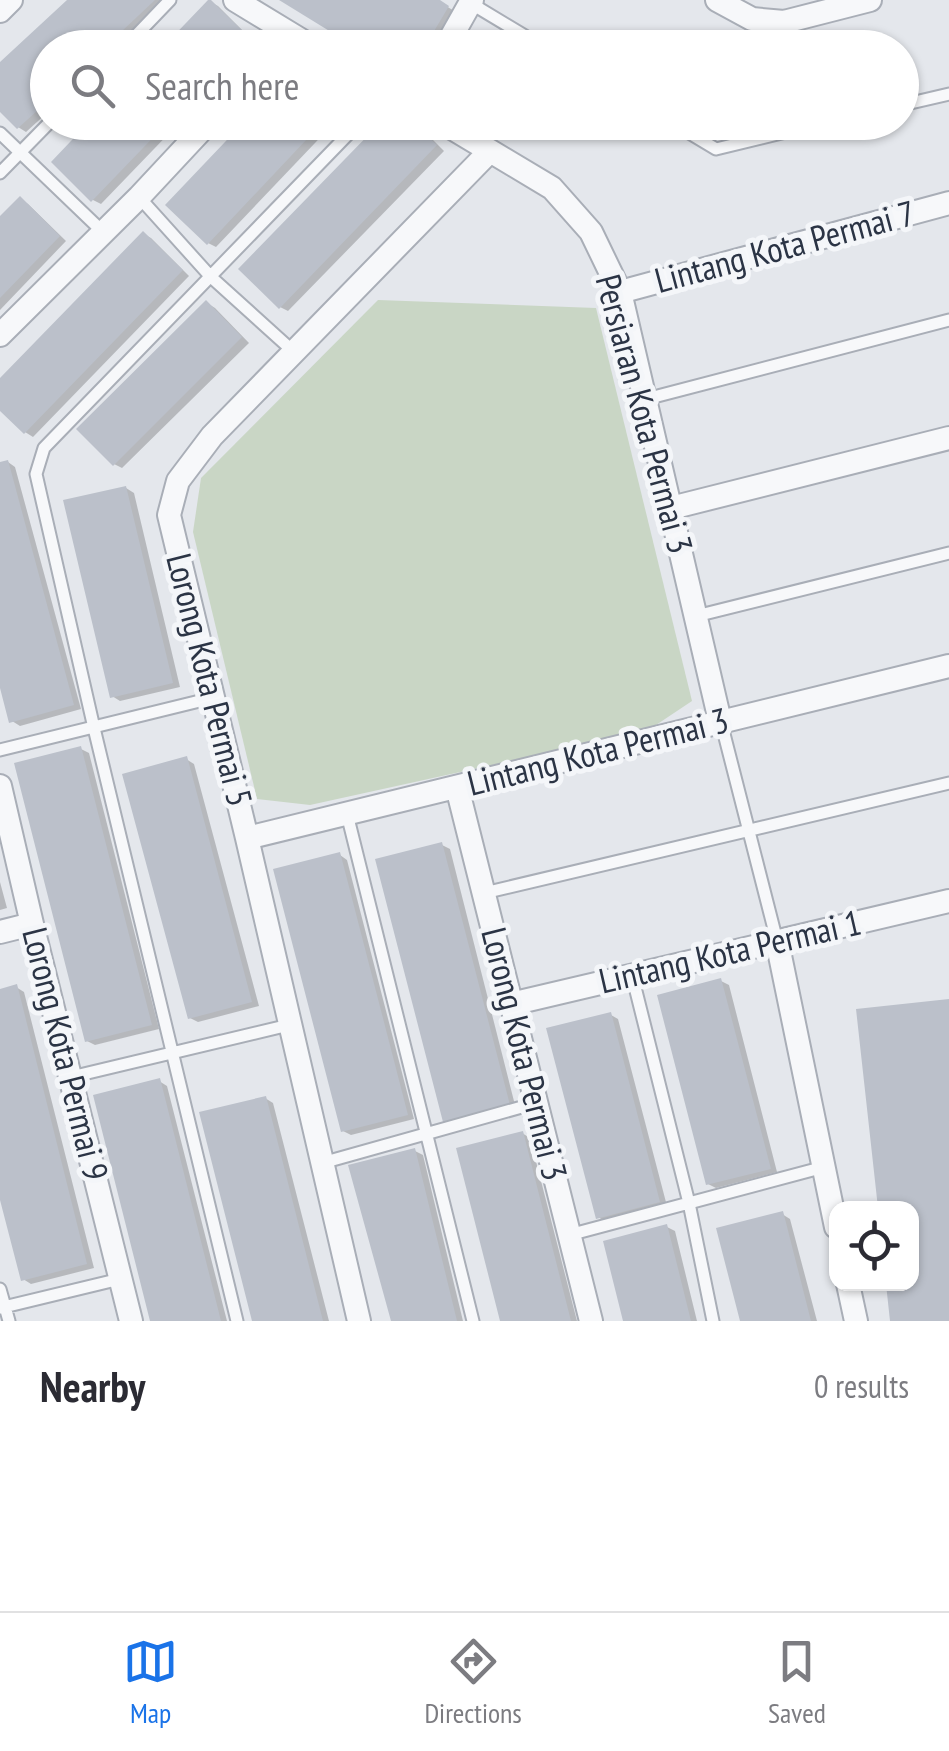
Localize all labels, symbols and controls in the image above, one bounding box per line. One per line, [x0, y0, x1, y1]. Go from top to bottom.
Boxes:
search box [30, 30, 919, 140]
icon: search [65, 58, 120, 113]
text: Search here [145, 61, 299, 110]
street label: Lintang Kota Permai 7 [650, 189, 920, 303]
street label: Persiaran Kota Permai 3 [586, 269, 704, 558]
street label: Lorong Kota Permai 5 [156, 548, 264, 811]
street label: Lintang Kota Permai 3 [462, 696, 733, 806]
street label: Lintang Kota Permai 1 [594, 899, 865, 1004]
street label: Lorong Kota Permai 9 [12, 922, 120, 1185]
street label: Lorong Kota Permai 3 [471, 922, 579, 1185]
map controls [829, 1201, 919, 1291]
button: locate [829, 1201, 919, 1291]
text: Nearby [40, 1359, 145, 1414]
text: 0 results [814, 1365, 909, 1407]
tab: Map [123, 1634, 178, 1731]
tab: Directions [424, 1634, 522, 1731]
tab: Saved [768, 1634, 826, 1731]

